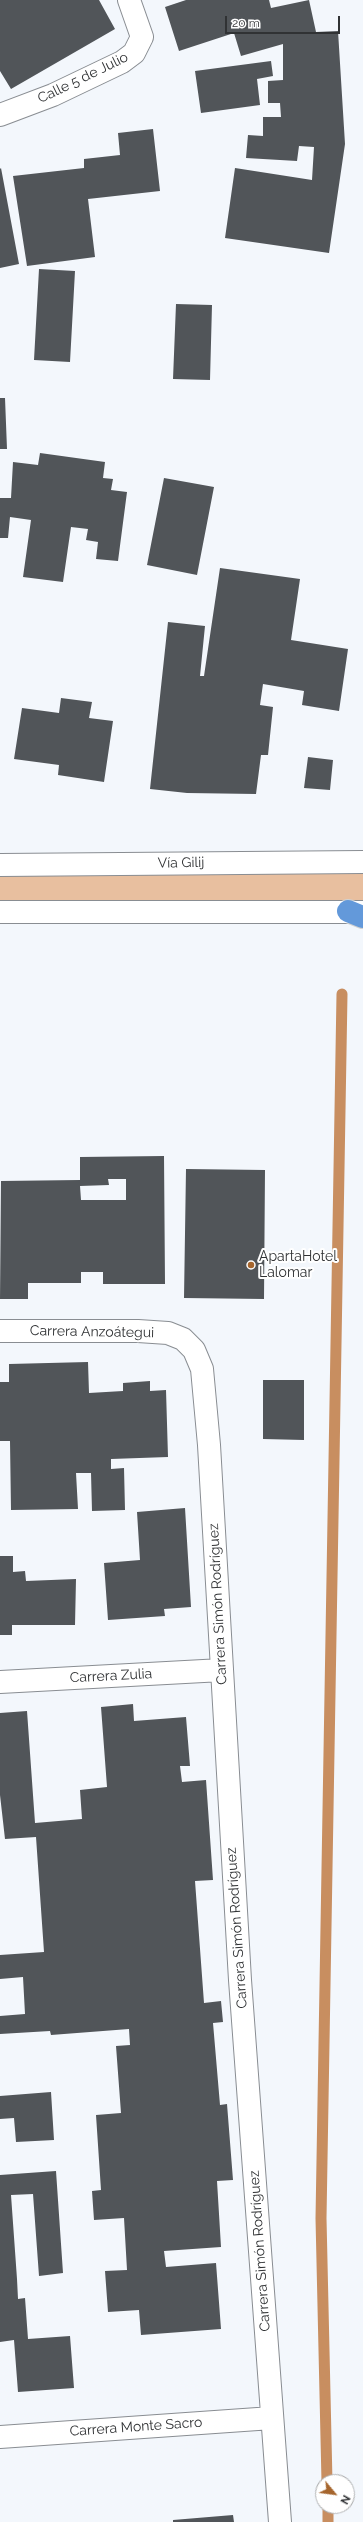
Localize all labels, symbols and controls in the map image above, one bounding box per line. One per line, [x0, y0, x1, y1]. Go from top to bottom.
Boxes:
scale bar [227, 8, 342, 34]
text: 20 m [232, 16, 260, 30]
street label: Calle 5 de Julio [35, 49, 131, 107]
street label: Vía Gilij [157, 854, 205, 872]
place label: ApartaHotel Lalomar [259, 1249, 337, 1282]
marker: ApartaHotel Lalomar [246, 1260, 256, 1270]
street label: Carrera Anzoátegui [30, 1323, 154, 1341]
street label: Carrera Simón Rodríguez [205, 1523, 231, 1685]
street label: Carrera Zulia [69, 1665, 153, 1687]
street label: Carrera Simón Rodríguez [223, 1847, 251, 2009]
street label: Carrera Simón Rodríguez [246, 2170, 274, 2332]
street label: Carrera Monte Sacro [69, 2414, 203, 2440]
north arrow [315, 2474, 355, 2514]
text: N [337, 2493, 353, 2506]

